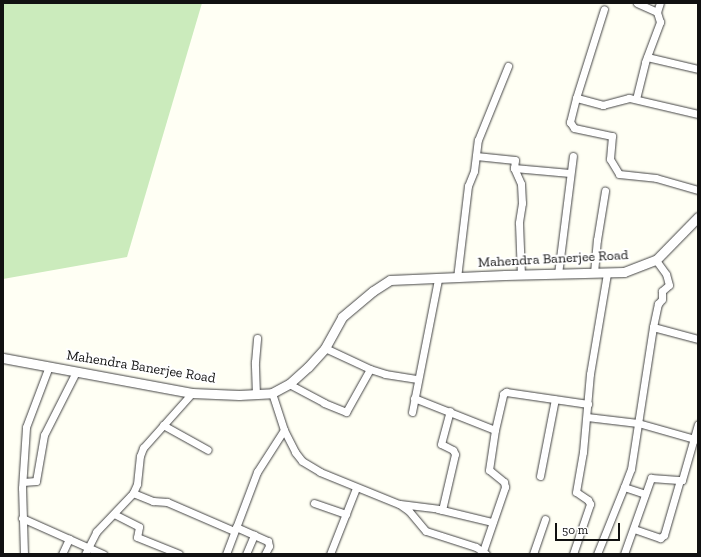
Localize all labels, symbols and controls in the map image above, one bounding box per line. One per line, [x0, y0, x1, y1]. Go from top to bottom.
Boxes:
street label: Mahendra Banerjee Road [477, 247, 629, 271]
street label: Mahendra Banerjee Road [65, 347, 217, 387]
scale bar [557, 515, 622, 541]
text: 50 m [562, 523, 588, 537]

